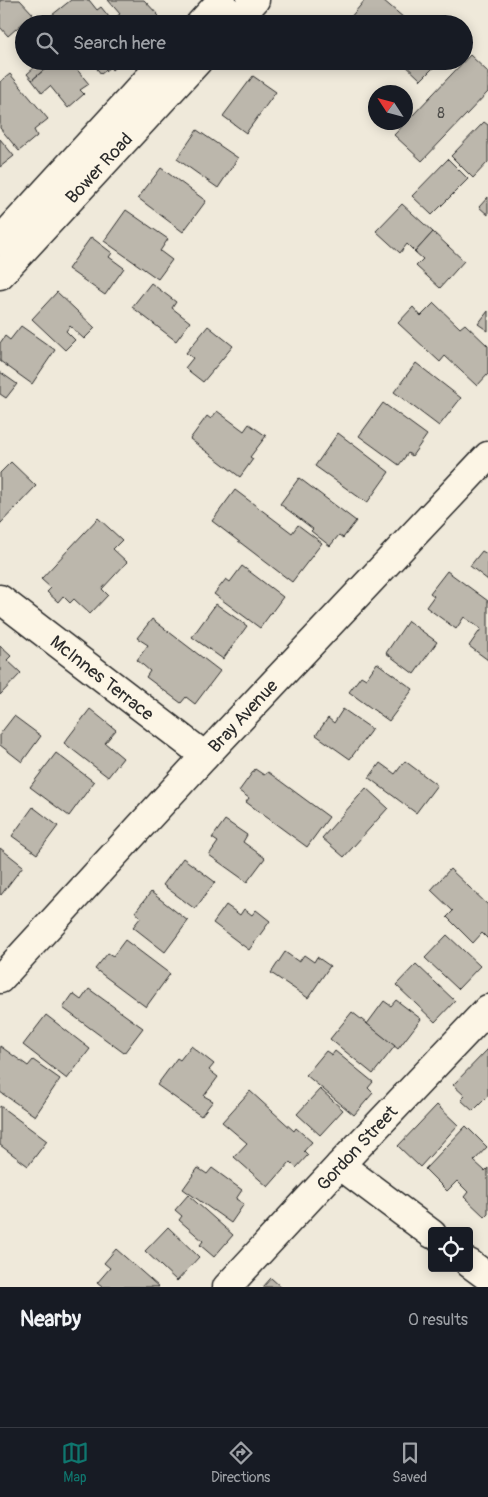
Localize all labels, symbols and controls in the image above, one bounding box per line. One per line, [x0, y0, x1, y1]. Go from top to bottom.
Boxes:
search box [15, 15, 473, 70]
icon: search [33, 29, 61, 57]
text: Search here [73, 31, 166, 55]
north arrow [368, 85, 413, 130]
house number: 8 [437, 104, 445, 123]
street label: Bower Road [61, 128, 138, 208]
street label: McInnes Terrace [45, 631, 158, 726]
street label: Bray Avenue [204, 675, 283, 758]
street label: Gordon Street [312, 1100, 403, 1196]
map controls [428, 1227, 473, 1272]
button: locate [428, 1227, 473, 1272]
text: Nearby [20, 1306, 81, 1333]
text: 0 results [408, 1310, 468, 1330]
tab: Map [61, 1439, 89, 1486]
tab: Directions [211, 1439, 270, 1486]
tab: Saved [392, 1439, 427, 1486]

